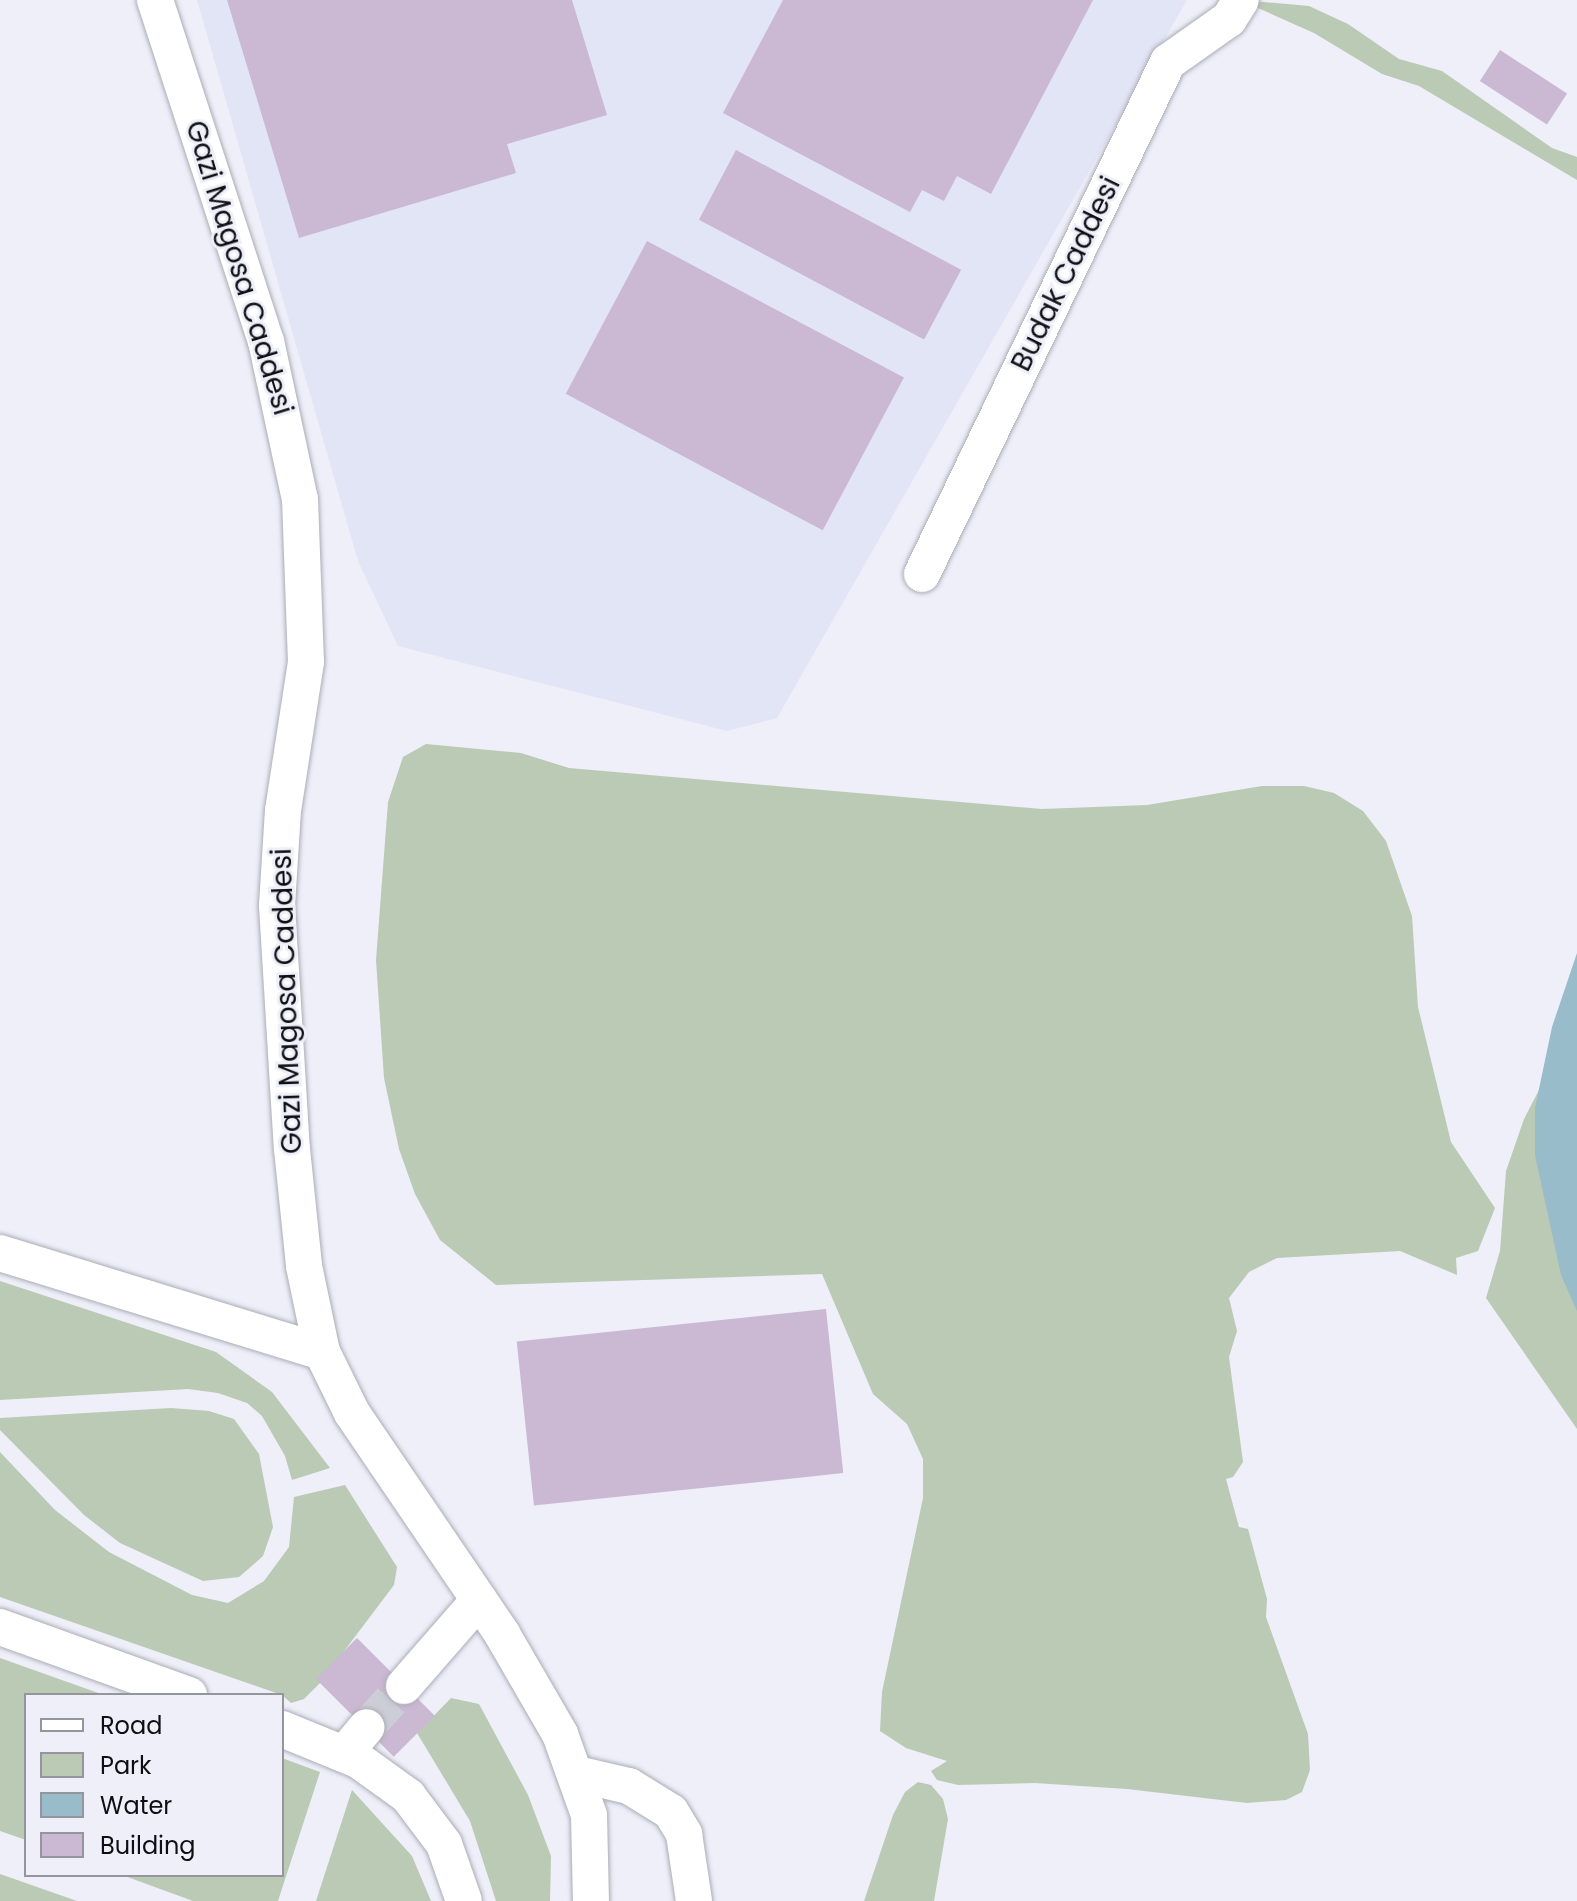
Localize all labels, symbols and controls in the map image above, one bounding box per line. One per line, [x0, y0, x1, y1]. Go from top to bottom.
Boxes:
street label: Gazi Magosa Caddesi [178, 117, 300, 419]
street label: Budak Caddesi [1004, 171, 1128, 377]
street label: Gazi Magosa Caddesi [265, 848, 309, 1154]
legend [24, 1693, 284, 1877]
text: Road [100, 1709, 162, 1742]
text: Park [100, 1749, 151, 1782]
text: Water [100, 1789, 172, 1822]
text: Building [100, 1829, 196, 1862]

